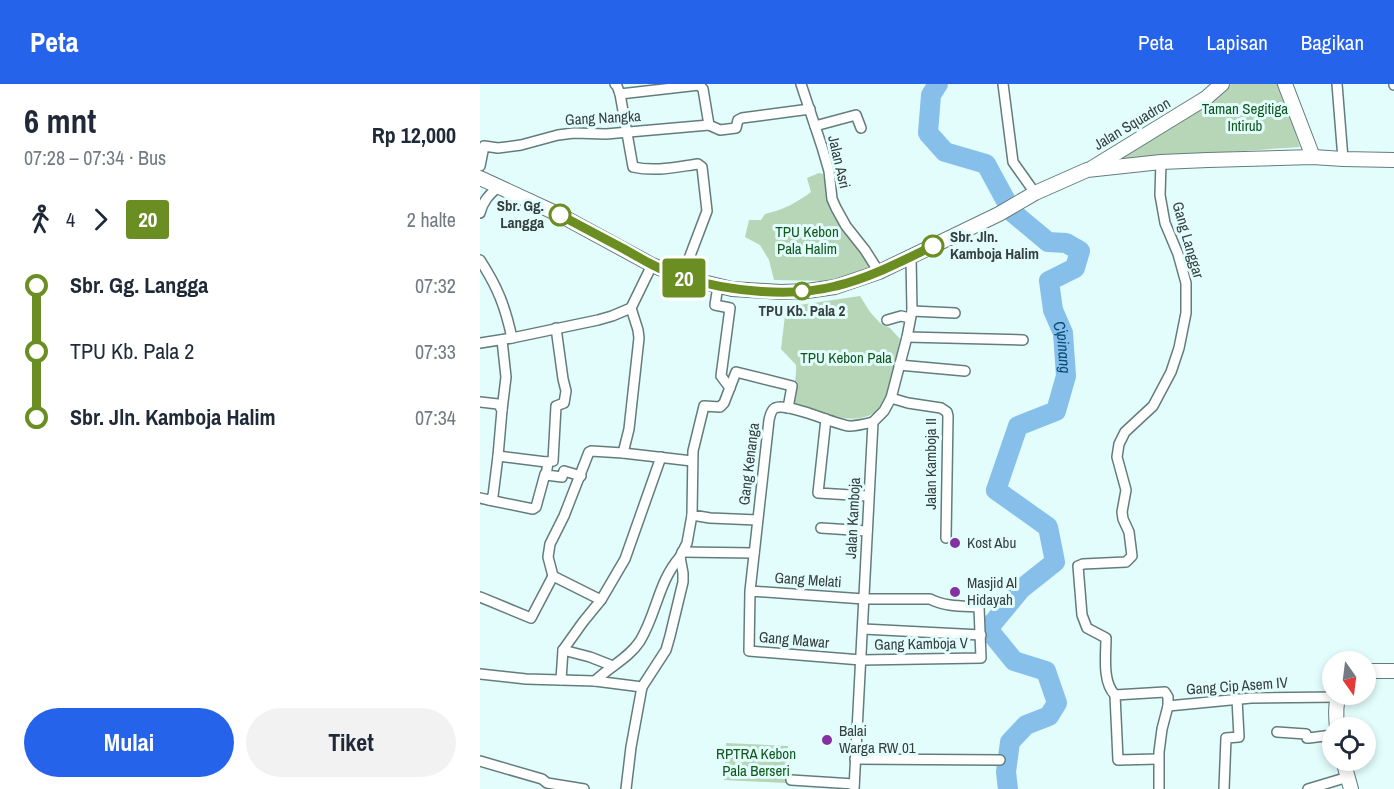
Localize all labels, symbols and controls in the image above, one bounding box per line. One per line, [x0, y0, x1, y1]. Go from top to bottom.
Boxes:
text: Peta [30, 23, 79, 61]
text: Peta [1138, 28, 1174, 57]
text: Lapisan [1207, 28, 1268, 57]
text: Bagikan [1301, 28, 1364, 57]
street label: Jalan Squadron [1089, 92, 1174, 155]
park label: Taman Segitiga Intirub [1202, 98, 1288, 136]
text: 6 mnt [24, 99, 96, 143]
street label: Gang Nangka [565, 105, 642, 130]
text: Rp 12,000 [372, 120, 456, 150]
street label: Jalan Asri [823, 133, 856, 191]
text: 07:28 – 07:34 · Bus [24, 144, 166, 171]
place label: Sbr. Gg. Langga [497, 195, 544, 233]
street label: Gang Langgar [1168, 199, 1209, 281]
icon: walk [24, 203, 57, 236]
icon: forward [84, 203, 117, 236]
marker: Sbr. Gg. Langga [549, 204, 571, 226]
text: 20 [138, 205, 157, 234]
text: 4 [66, 206, 75, 233]
text: 2 halte [407, 206, 456, 233]
park label: TPU Kebon Pala Halim [775, 221, 839, 259]
place label: Sbr. Jln. Kamboja Halim [950, 226, 1039, 264]
marker: Sbr. Jln. Kamboja Halim [922, 235, 944, 257]
line badge: 20 [657, 258, 711, 298]
text: 20 [674, 264, 694, 293]
text: Sbr. Gg. Langga [70, 270, 208, 300]
text: 07:32 [415, 272, 456, 299]
marker: TPU Kb. Pala 2 [793, 282, 811, 300]
place label: TPU Kb. Pala 2 [759, 300, 846, 321]
water label: Cipinang [1048, 317, 1077, 374]
text: TPU Kb. Pala 2 [70, 336, 194, 366]
text: 07:33 [415, 338, 456, 365]
park label: TPU Kebon Pala [800, 347, 892, 368]
text: Sbr. Jln. Kamboja Halim [70, 402, 276, 432]
text: 07:34 [415, 404, 456, 431]
street label: Jalan Kamboja II [920, 418, 941, 510]
street label: Gang Kenanga [733, 421, 764, 506]
street label: Jalan Kamboja [840, 477, 865, 559]
place label: Kost Abu [967, 532, 1016, 553]
marker: Kost Abu [948, 536, 962, 550]
street label: Gang Melati [774, 567, 842, 592]
place label: Masjid Al Hidayah [967, 572, 1017, 610]
marker: Masjid Al Hidayah [948, 585, 962, 599]
street label: Gang Mawar [758, 626, 830, 653]
street label: Gang Kamboja V [874, 632, 969, 655]
north arrow [1322, 651, 1376, 705]
map controls [1322, 651, 1376, 771]
street label: Gang Cip Asem IV [1185, 671, 1289, 700]
button: Mulai [24, 708, 234, 777]
button: Tiket [246, 708, 456, 777]
button: locate [1322, 717, 1376, 771]
place label: Balai Warga RW 01 [839, 720, 916, 758]
marker: Balai Warga RW 01 [820, 733, 834, 747]
park label: RPTRA Kebon Pala Berseri [716, 743, 796, 781]

